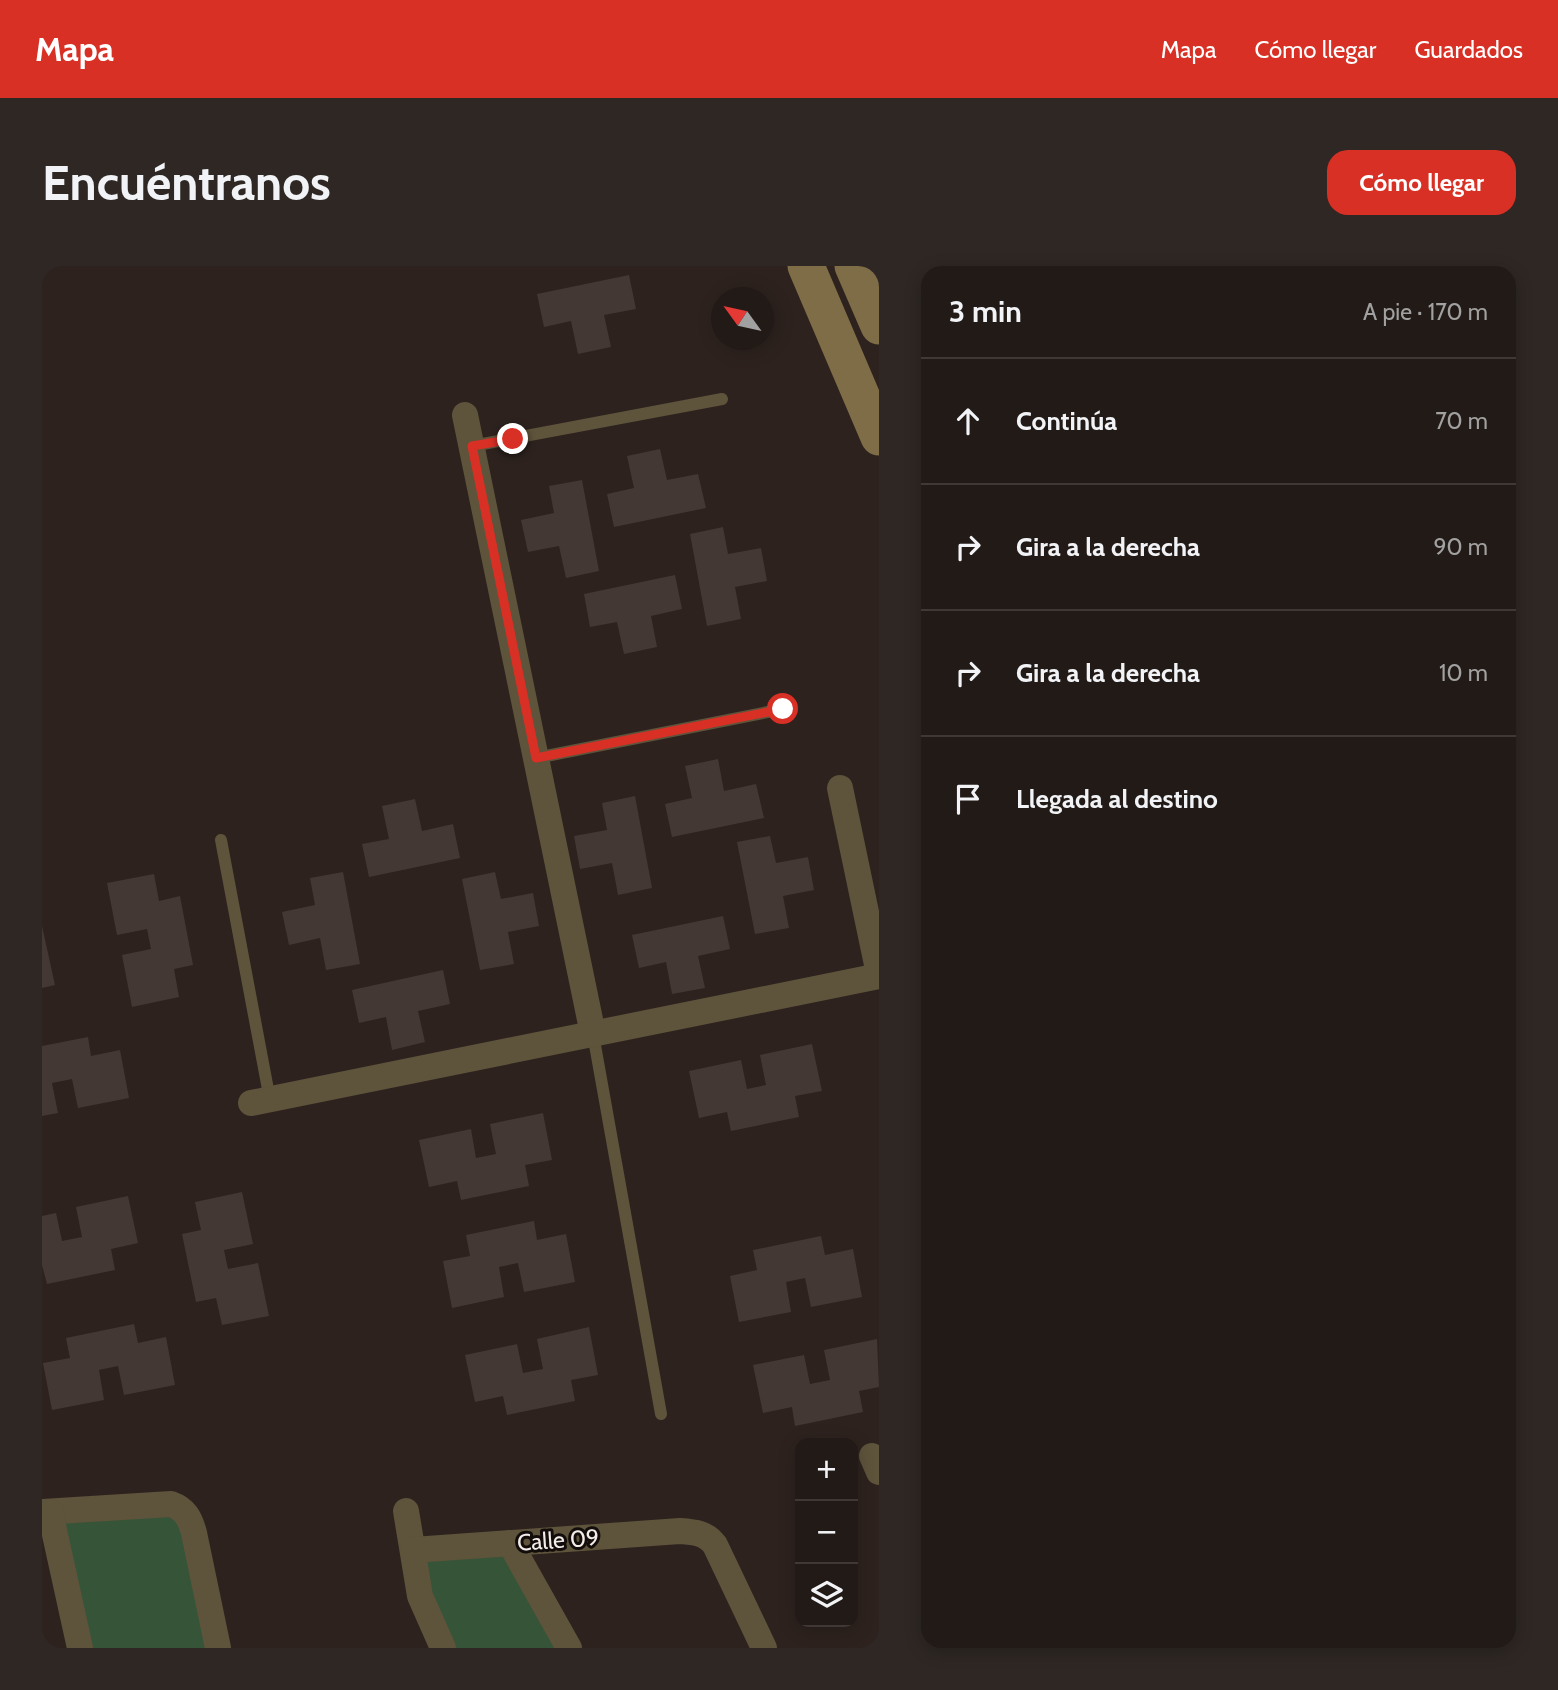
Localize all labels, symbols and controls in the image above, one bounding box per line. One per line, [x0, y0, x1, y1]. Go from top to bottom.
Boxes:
text: Mapa [35, 29, 114, 69]
text: Mapa [1161, 35, 1217, 64]
text: Cómo llegar [1255, 35, 1376, 64]
text: Guardados [1414, 35, 1523, 64]
button: Cómo llegar [1327, 150, 1516, 215]
text: Encuéntranos [42, 153, 331, 212]
north arrow [711, 287, 774, 350]
text: 3 min [949, 293, 1022, 330]
text: A pie · 170 m [1363, 298, 1488, 326]
icon: ahead [949, 402, 987, 440]
text: Continúa [1016, 405, 1117, 437]
text: 70 m [1435, 407, 1488, 435]
route end [497, 423, 528, 454]
icon: right [949, 528, 987, 566]
text: Gira a la derecha [1016, 531, 1200, 563]
text: 90 m [1434, 533, 1488, 561]
icon: right [949, 654, 987, 692]
text: Gira a la derecha [1016, 657, 1200, 689]
text: 10 m [1439, 659, 1488, 687]
route start [767, 693, 798, 724]
icon: arrive [949, 780, 987, 818]
text: Llegada al destino [1016, 783, 1218, 815]
map controls [795, 1438, 858, 1627]
button: + [795, 1438, 858, 1501]
button: − [795, 1501, 858, 1564]
street label: Calle 09 [516, 1523, 600, 1557]
button: layers [795, 1564, 858, 1627]

